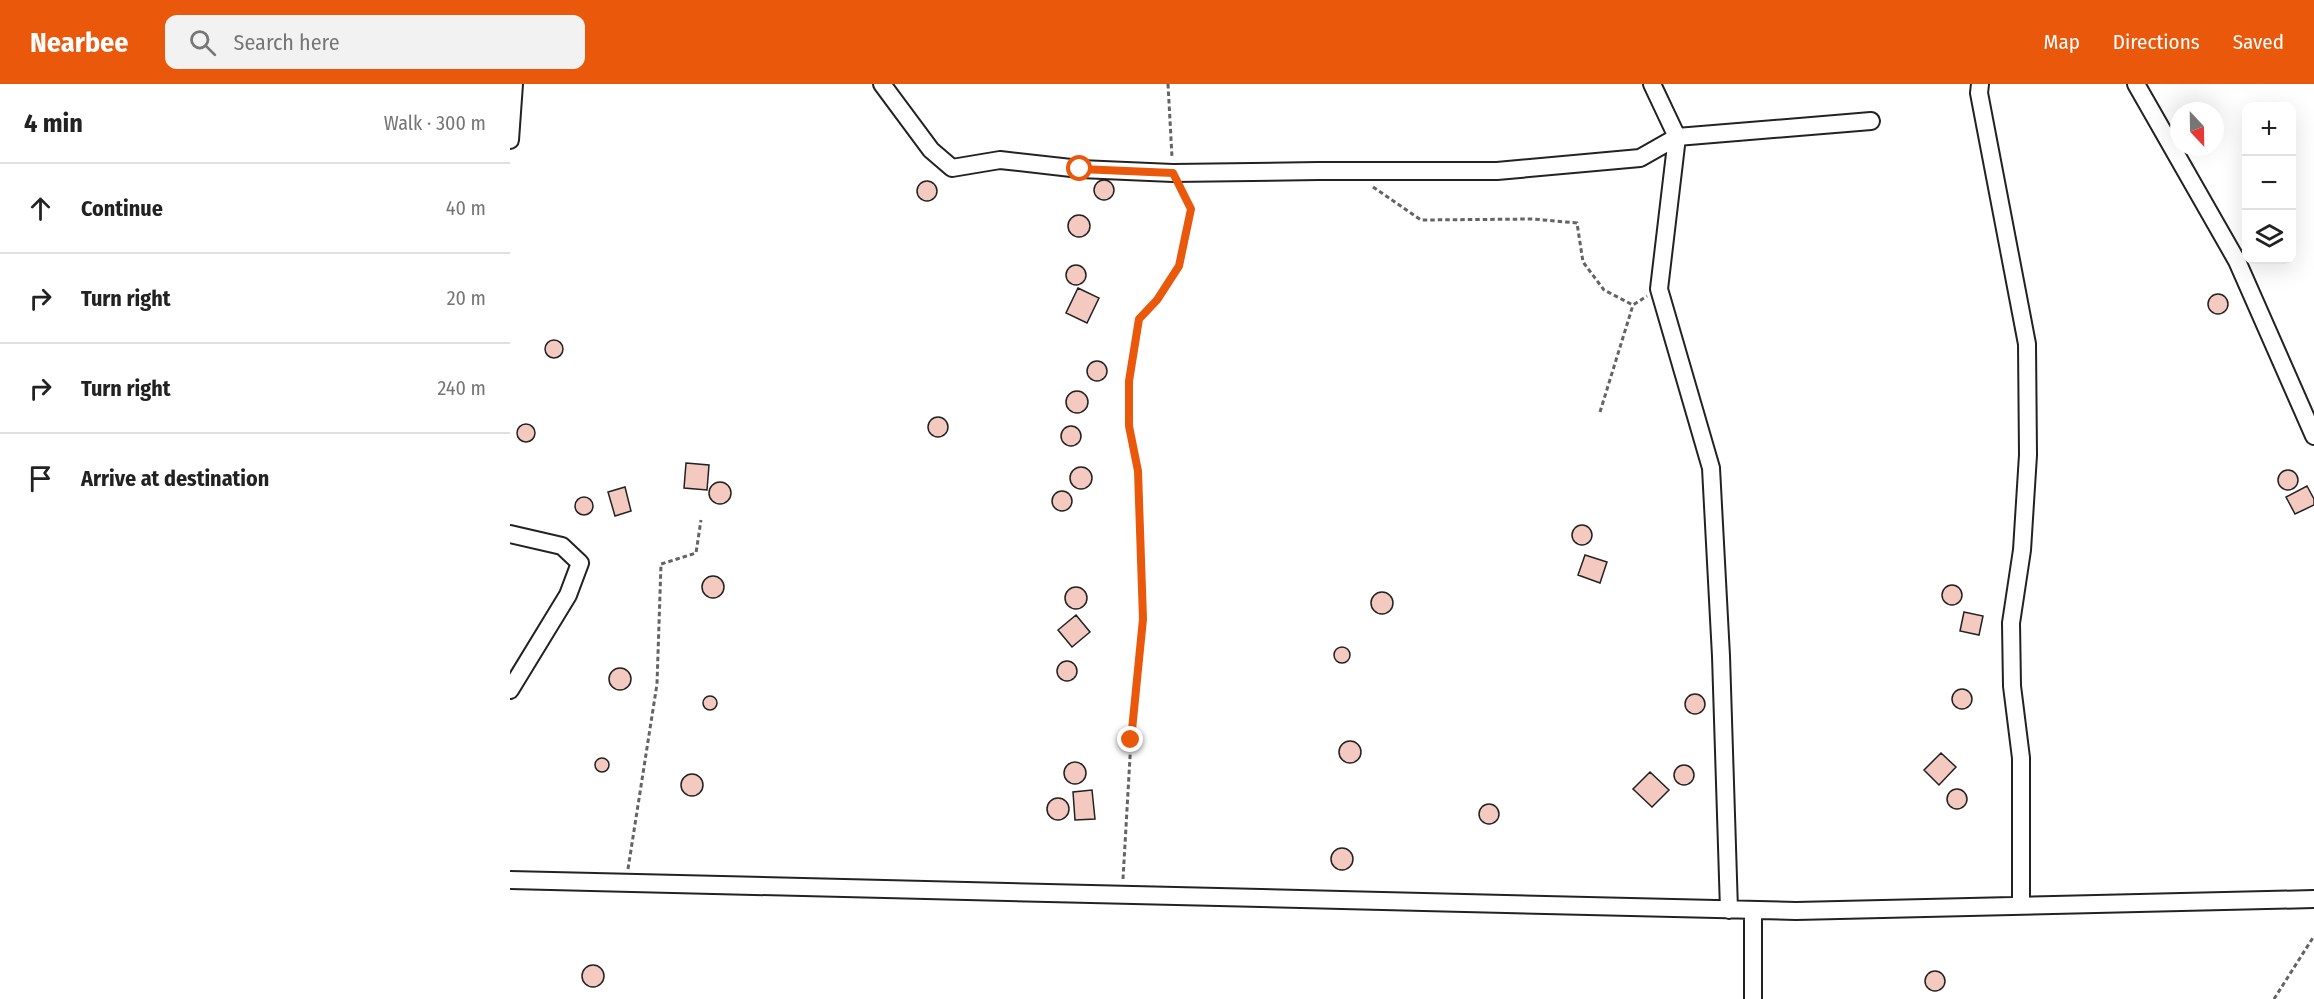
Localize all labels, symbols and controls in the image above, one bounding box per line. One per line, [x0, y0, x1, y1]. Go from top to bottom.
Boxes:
search box [165, 15, 585, 69]
text: Nearbee [30, 26, 129, 59]
icon: search [186, 26, 219, 59]
text: Search here [234, 29, 340, 56]
text: Map [2043, 29, 2080, 55]
text: Directions [2113, 29, 2200, 55]
text: Saved [2233, 29, 2284, 55]
north arrow [2170, 102, 2224, 156]
map controls [2242, 102, 2296, 264]
button: + [2242, 102, 2296, 156]
text: 4 min [24, 108, 83, 139]
text: Walk · 300 m [384, 111, 486, 135]
route start [1066, 155, 1092, 181]
button: − [2242, 156, 2296, 210]
icon: ahead [24, 192, 57, 225]
text: Continue [81, 195, 163, 222]
text: 40 m [446, 196, 486, 220]
button: layers [2242, 210, 2296, 264]
icon: right [24, 282, 57, 315]
text: Turn right [81, 285, 170, 312]
text: 20 m [447, 286, 486, 310]
icon: right [24, 372, 57, 405]
text: Turn right [81, 375, 170, 402]
text: 240 m [437, 376, 486, 400]
icon: arrive [24, 462, 57, 495]
text: Arrive at destination [81, 465, 269, 492]
route end [1117, 726, 1143, 752]

